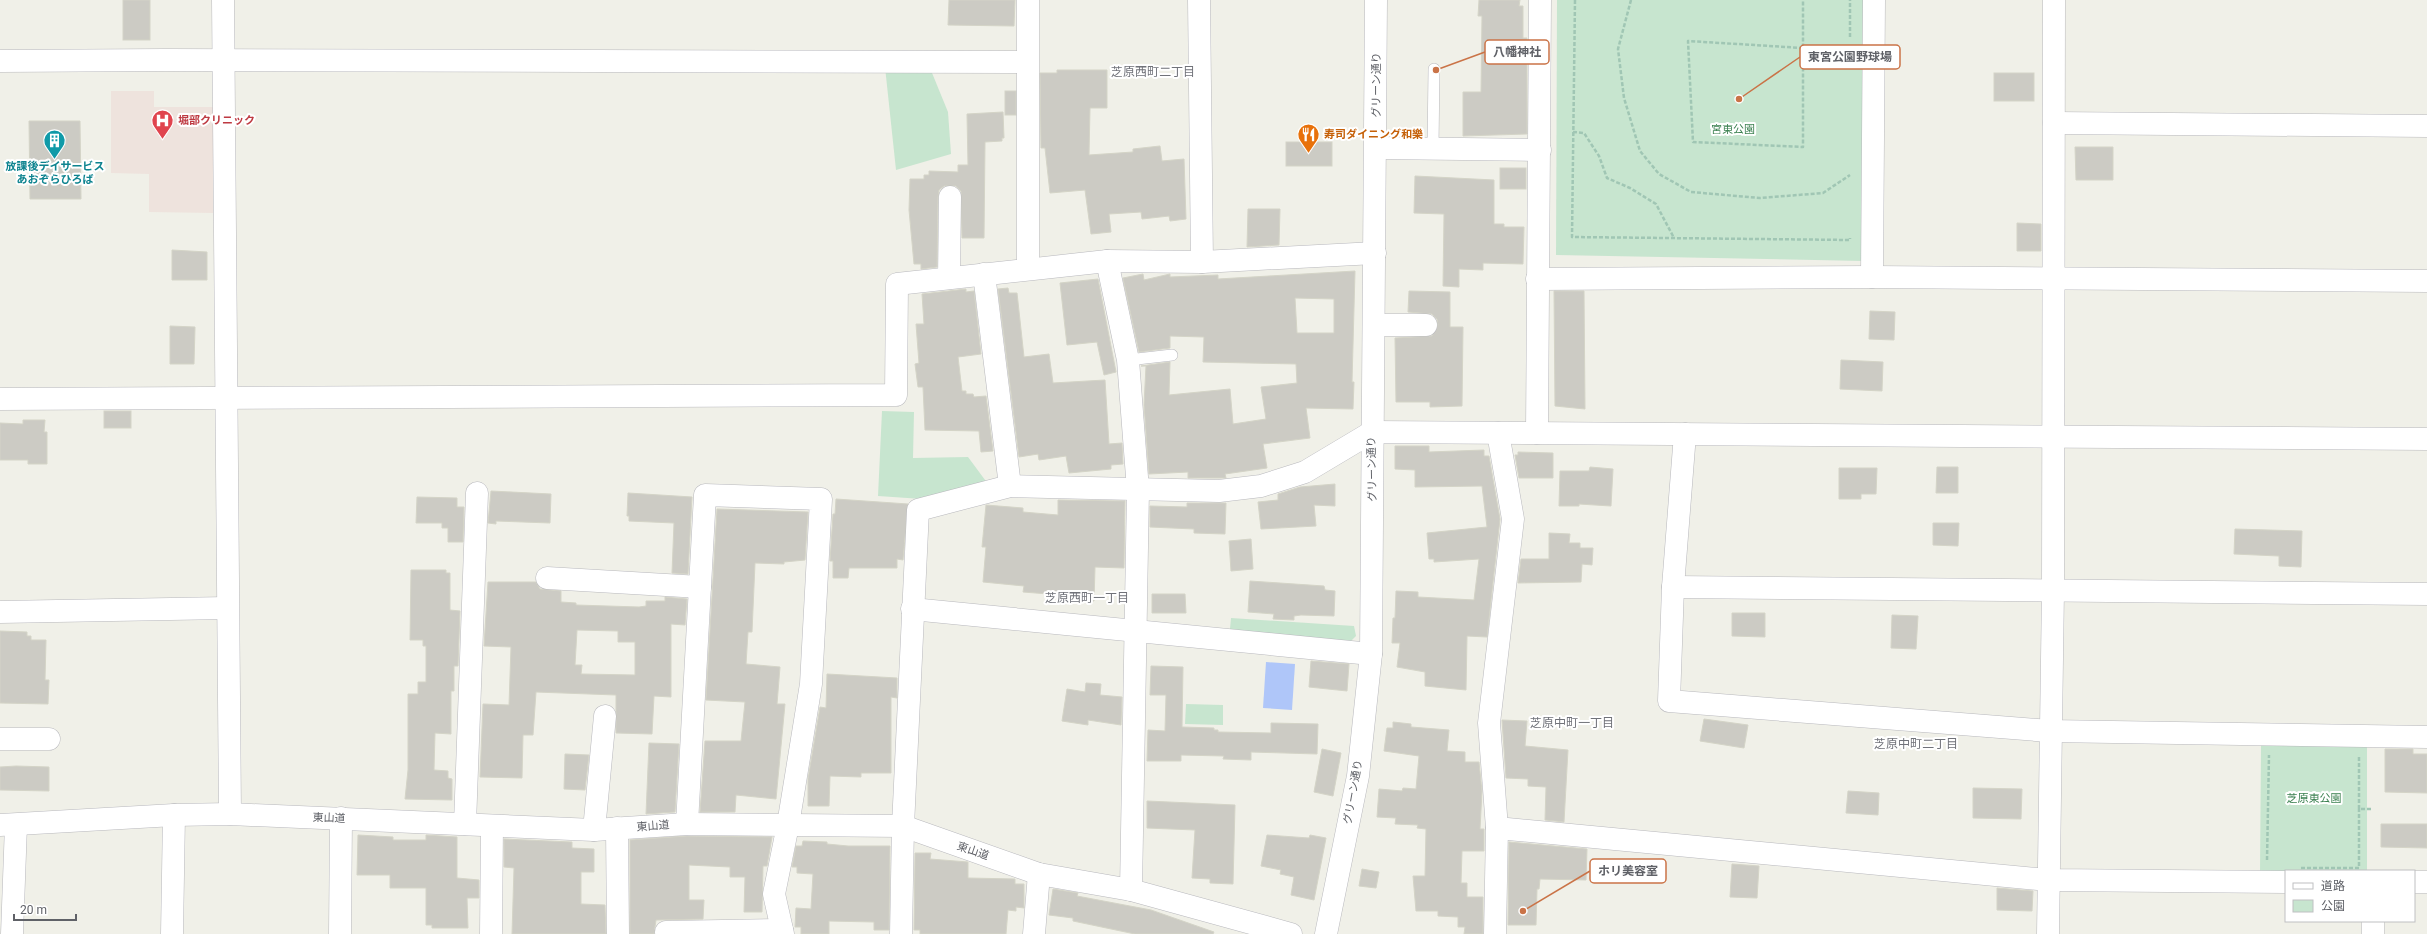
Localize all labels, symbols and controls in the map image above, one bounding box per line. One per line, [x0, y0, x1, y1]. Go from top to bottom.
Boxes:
callout: 八幡神社 [1485, 40, 1549, 64]
text: 八幡神社 [1493, 45, 1541, 59]
callout: 東宮公園野球場 [1800, 45, 1900, 69]
text: 東宮公園野球場 [1808, 50, 1892, 64]
street label: グリーン通り [1370, 52, 1383, 118]
district label: 芝原西町二丁目 [1111, 65, 1195, 79]
hospital icon: 堀部クリニック [149, 107, 175, 140]
place label: 堀部クリニック [178, 114, 255, 127]
restaurant icon: 寿司ダイニング和樂 [1296, 121, 1322, 154]
park label: 宮東公園 [1711, 123, 1755, 136]
building icon: 放課後デイサービス あおぞらひろば [42, 127, 68, 160]
place label: 寿司ダイニング和樂 [1324, 128, 1423, 141]
place label: 放課後デイサービス あおぞらひろば [6, 160, 105, 186]
street label: グリーン通り [1365, 436, 1379, 502]
district label: 芝原西町一丁目 [1045, 591, 1129, 605]
district label: 芝原中町一丁目 [1530, 716, 1614, 730]
district label: 芝原中町二丁目 [1874, 737, 1958, 751]
street label: グリーン通り [1341, 759, 1365, 825]
park label: 芝原東公園 [2287, 792, 2342, 805]
street label: 東山道 [312, 811, 346, 825]
street label: 東山道 [636, 818, 670, 834]
street label: 東山道 [955, 839, 991, 863]
callout: ホリ美容室 [1590, 859, 1666, 883]
text: ホリ美容室 [1598, 864, 1658, 878]
legend [2285, 870, 2415, 922]
text: 道路 [2321, 879, 2345, 893]
scale bar [14, 896, 76, 922]
text: 公園 [2321, 899, 2345, 913]
text: 20 m [20, 903, 47, 917]

